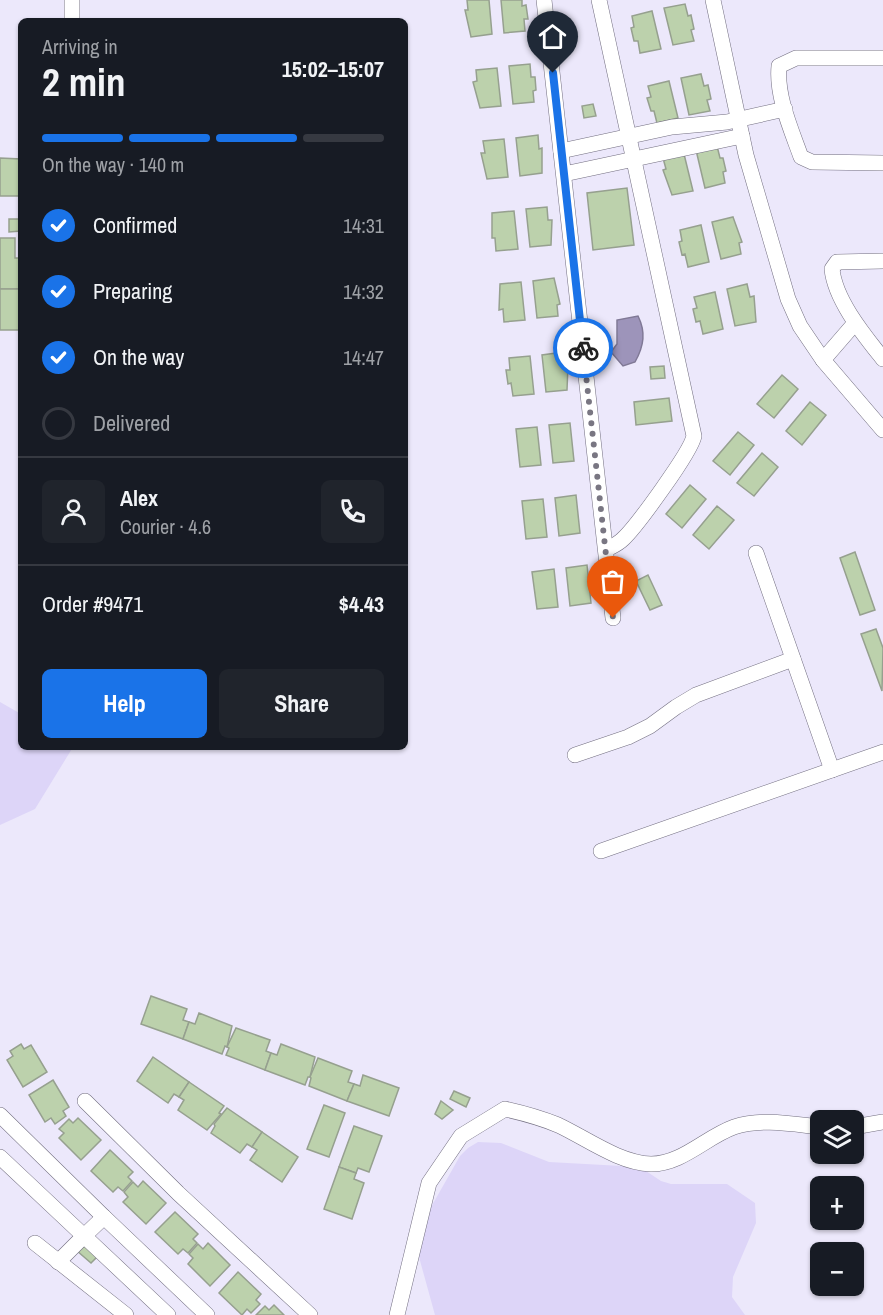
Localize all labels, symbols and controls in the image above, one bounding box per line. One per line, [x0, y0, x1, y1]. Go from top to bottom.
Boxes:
pin [527, 11, 578, 73]
icon: home [536, 20, 569, 53]
text: Arriving in [42, 33, 118, 60]
text: 15:02–15:07 [282, 54, 384, 84]
text: 2 min [42, 56, 126, 108]
text: On the way · 140 m [42, 151, 184, 178]
icon: check [42, 209, 75, 242]
text: Confirmed [93, 210, 177, 240]
text: 14:31 [343, 212, 384, 239]
icon: check [42, 275, 75, 308]
text: Preparing [93, 276, 172, 306]
text: 14:32 [343, 278, 384, 305]
courier [553, 318, 613, 378]
icon: bike [567, 332, 600, 365]
icon: check [42, 341, 75, 374]
text: On the way [93, 342, 184, 372]
text: 14:47 [343, 344, 384, 371]
text: Delivered [93, 408, 170, 438]
button: person [42, 480, 105, 543]
button: phone [321, 480, 384, 543]
text: Alex [120, 483, 158, 513]
text: Courier · 4.6 [120, 513, 211, 540]
pin [587, 556, 638, 618]
icon: bag [596, 565, 629, 598]
text: Order #9471 [42, 589, 143, 619]
text: $4.43 [339, 589, 384, 619]
button: Help [42, 669, 207, 738]
button: Share [219, 669, 384, 738]
map controls [810, 1110, 864, 1296]
button: layers [810, 1110, 864, 1164]
button: + [810, 1176, 864, 1230]
button: − [810, 1242, 864, 1296]

